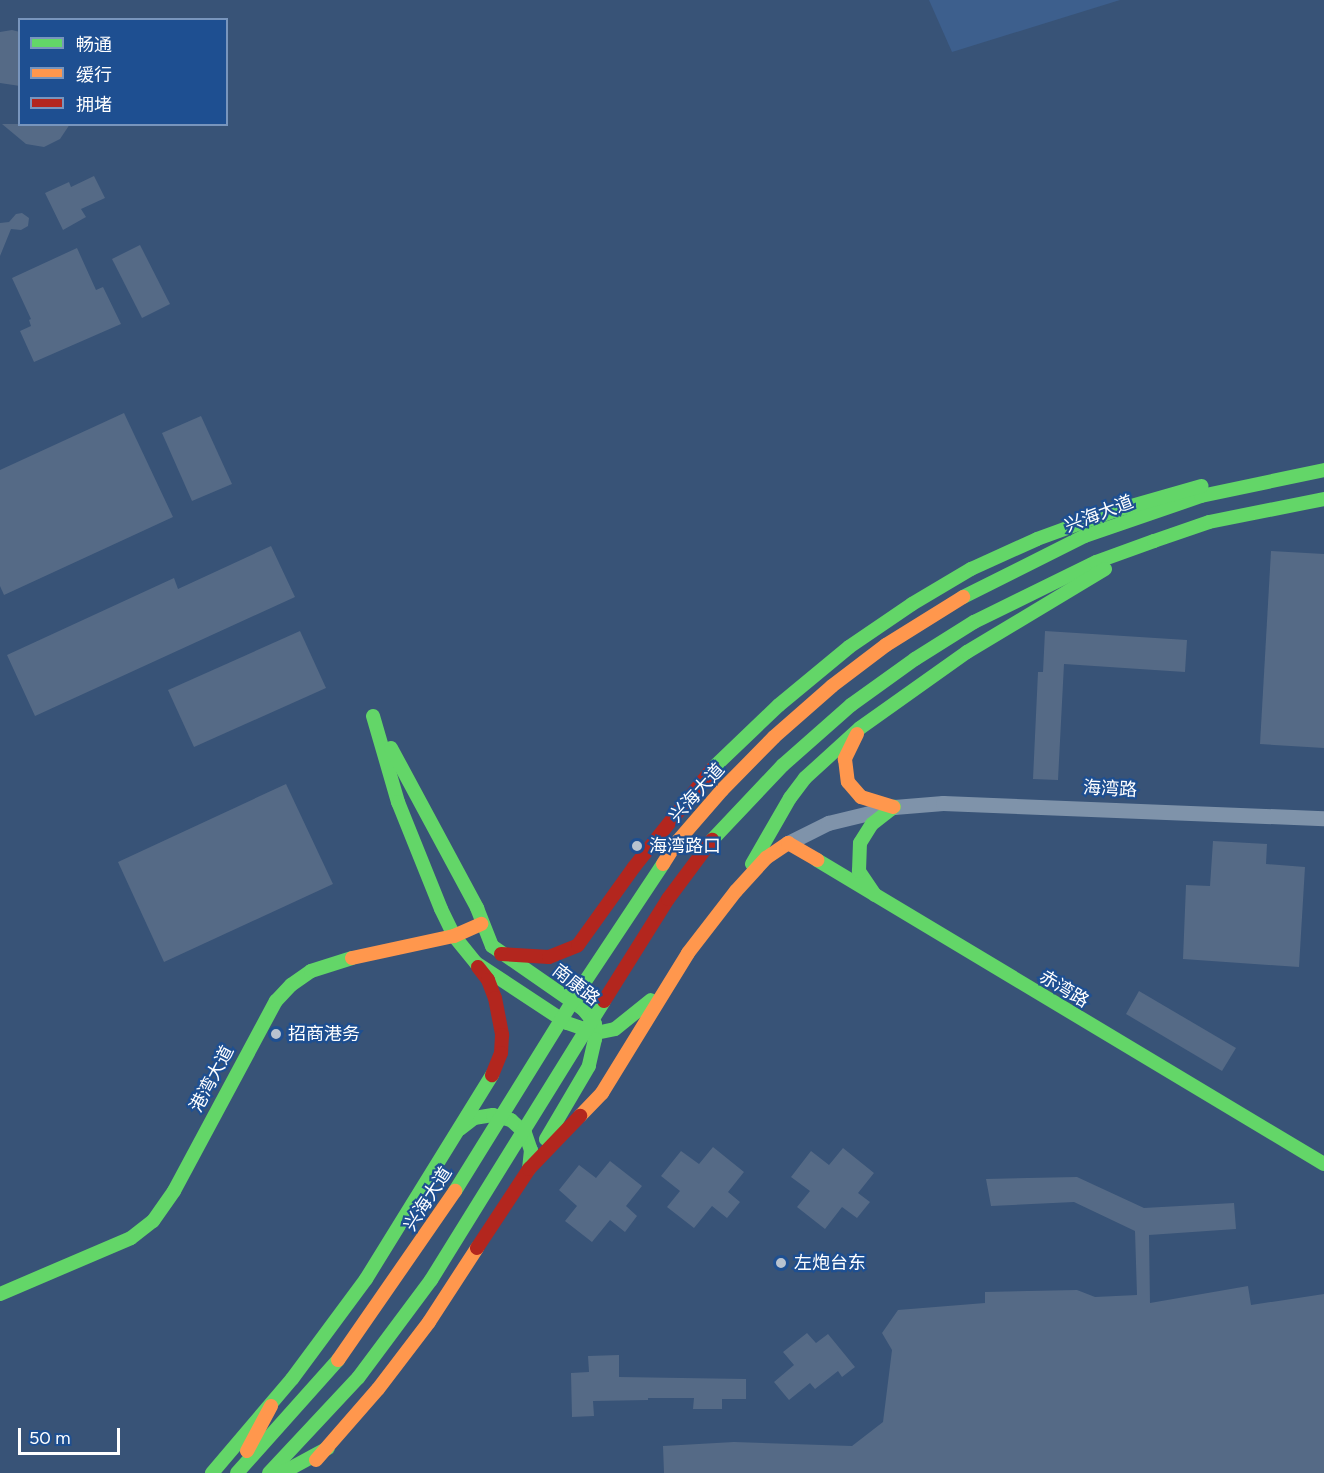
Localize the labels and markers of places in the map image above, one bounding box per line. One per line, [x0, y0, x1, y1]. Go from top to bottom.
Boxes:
place label: 海湾路口 [649, 835, 721, 857]
marker: 海湾路口 [630, 839, 644, 853]
place label: 招商港务 [288, 1023, 360, 1045]
marker: 招商港务 [269, 1027, 283, 1041]
place label: 左炮台东 [794, 1252, 866, 1274]
marker: 左炮台东 [772, 1254, 790, 1272]

